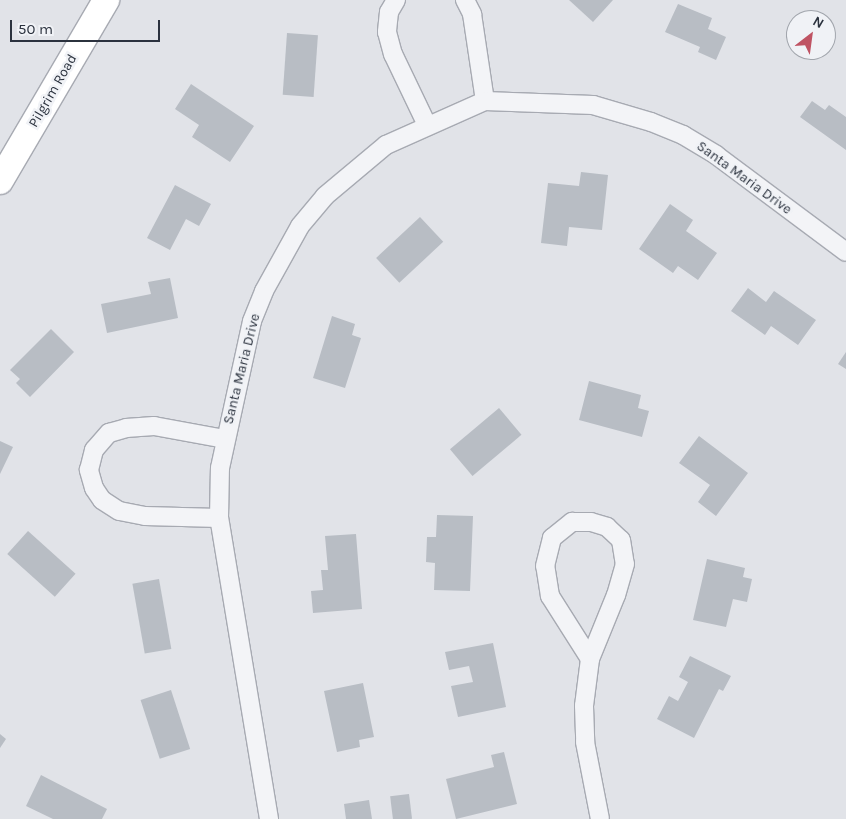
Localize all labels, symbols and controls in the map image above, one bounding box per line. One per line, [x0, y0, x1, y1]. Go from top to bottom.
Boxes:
scale bar [12, 10, 162, 42]
north arrow [786, 10, 836, 60]
text: N [810, 13, 827, 32]
text: 50 m [18, 20, 53, 38]
street label: Pilgrim Road [25, 51, 81, 131]
street label: Santa Maria Drive [693, 138, 795, 218]
street label: Santa Maria Drive [220, 312, 264, 426]

